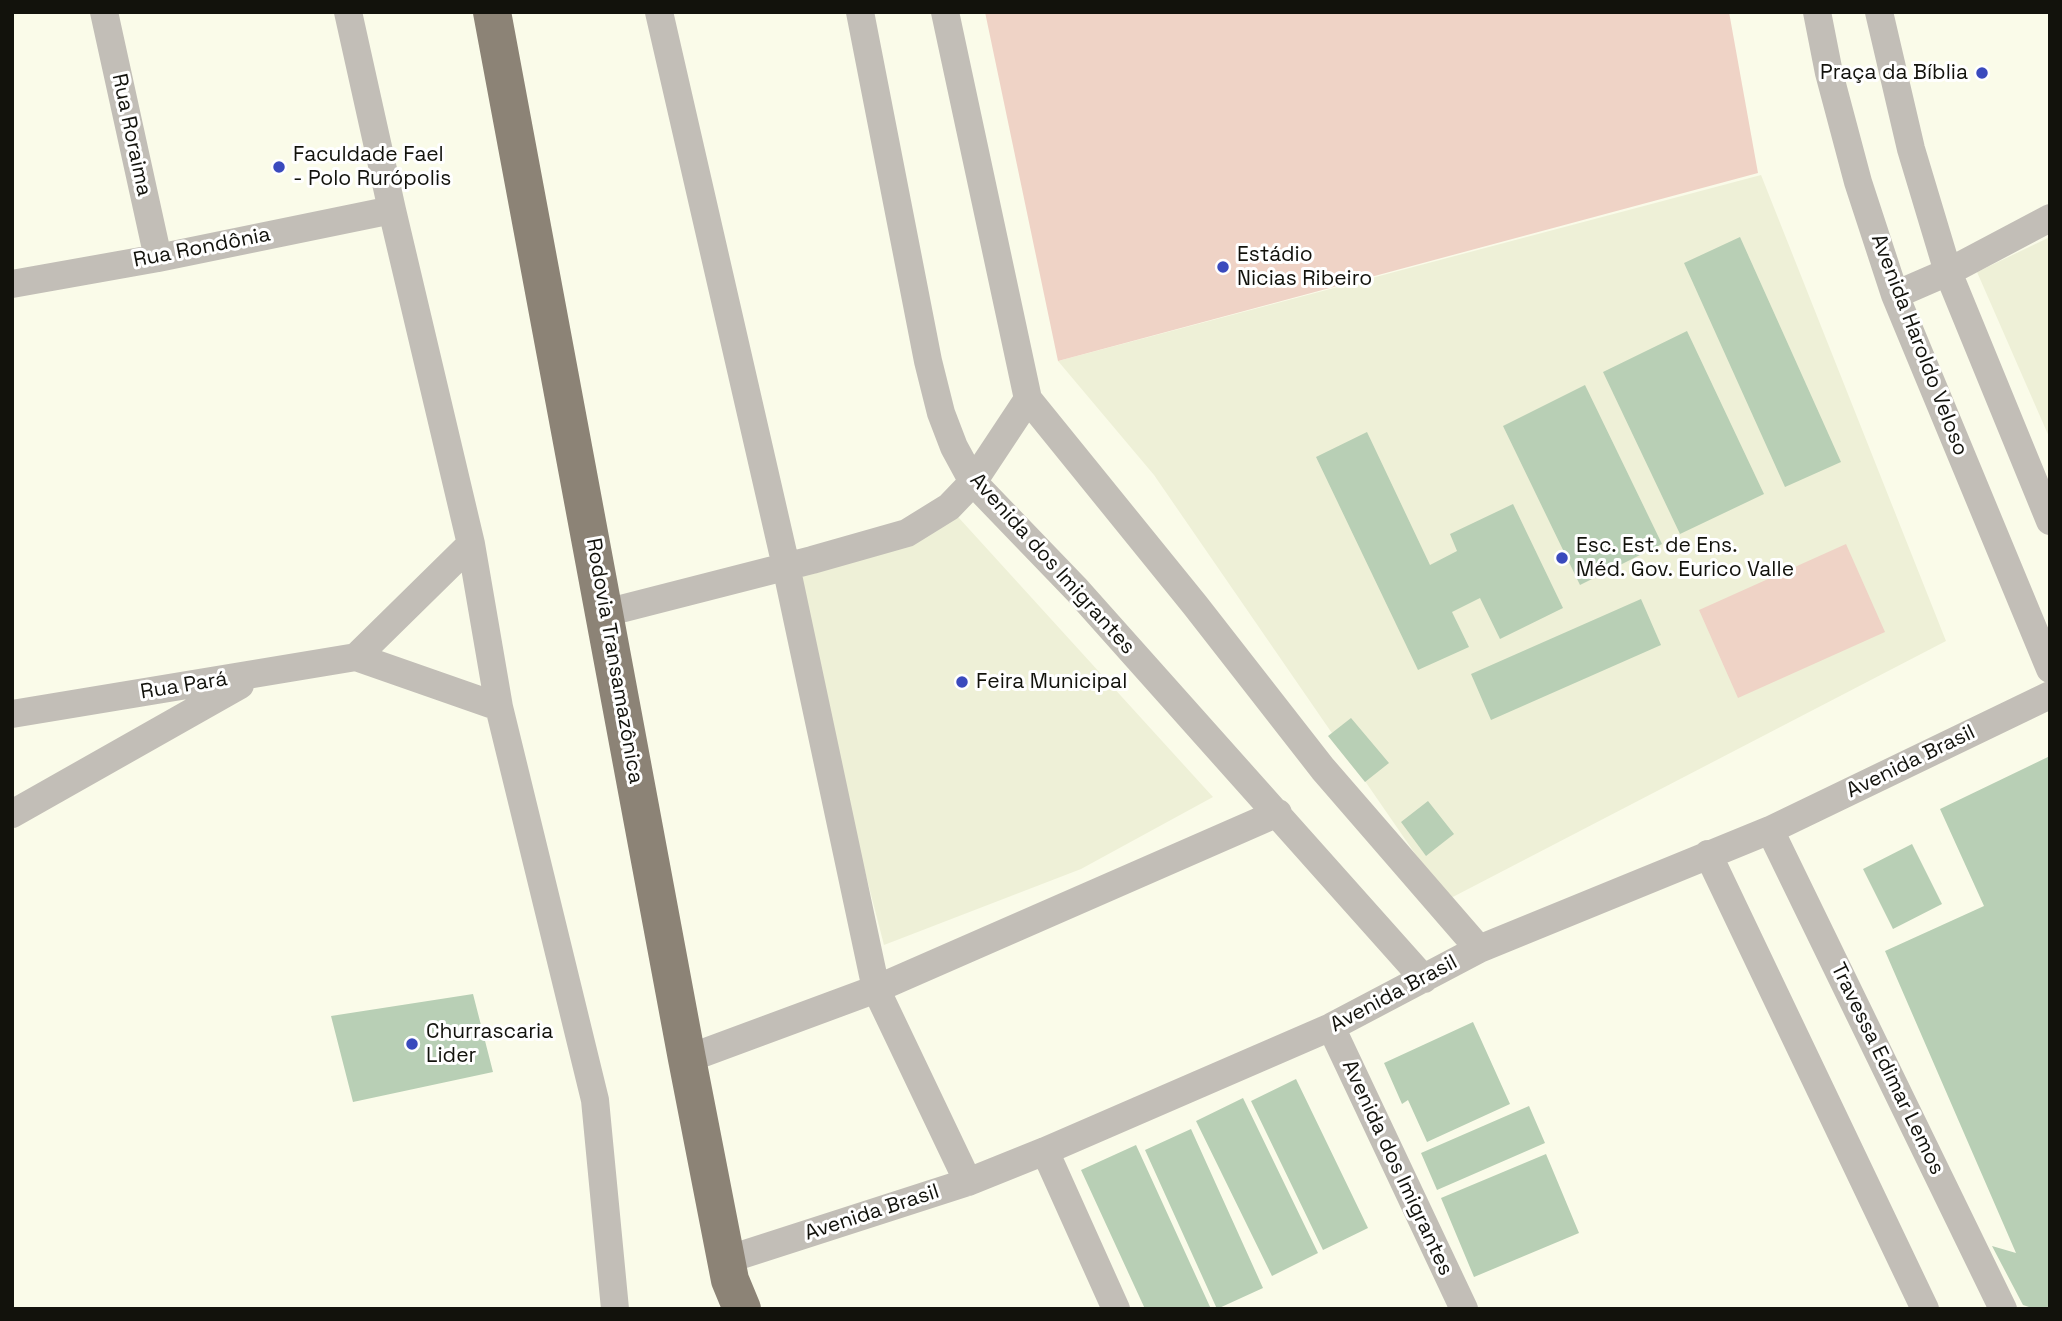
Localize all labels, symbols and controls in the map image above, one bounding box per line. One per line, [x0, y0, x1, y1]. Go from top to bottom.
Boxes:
place label: Praça da Bíblia [1820, 60, 1968, 86]
marker: Praça da Bíblia [1974, 65, 1990, 81]
street label: Rua Roraima [106, 71, 156, 199]
place label: Faculdade Fael - Polo Rurópolis [293, 142, 451, 192]
marker: Faculdade Fael - Polo Rurópolis [271, 159, 287, 175]
street label: Rua Rondônia [131, 222, 273, 274]
street label: Avenida Haroldo Veloso [1865, 231, 1973, 459]
place label: Estádio Nicias Ribeiro [1237, 242, 1372, 292]
marker: Estádio Nicias Ribeiro [1215, 259, 1231, 275]
street label: Avenida dos Imigrantes [964, 468, 1140, 660]
place label: Esc. Est. de Ens. Méd. Gov. Eurico Valle [1576, 533, 1794, 583]
street label: Rodovia Transamazônica [580, 536, 648, 786]
marker: Esc. Est. de Ens. Méd. Gov. Eurico Valle [1554, 550, 1570, 566]
street label: Rua Pará [139, 667, 229, 705]
place label: Feira Municipal [976, 669, 1127, 695]
marker: Feira Municipal [954, 674, 970, 690]
street label: Avenida Brasil [1843, 720, 1979, 804]
street label: Avenida Brasil [1326, 950, 1462, 1038]
street label: Travessa Edimar Lemos [1825, 959, 1949, 1179]
place label: Churrascaria Lider [426, 1019, 553, 1069]
marker: Churrascaria Lider [404, 1036, 420, 1052]
street label: Avenida dos Imigrantes [1336, 1056, 1458, 1280]
street label: Avenida Brasil [802, 1179, 942, 1247]

